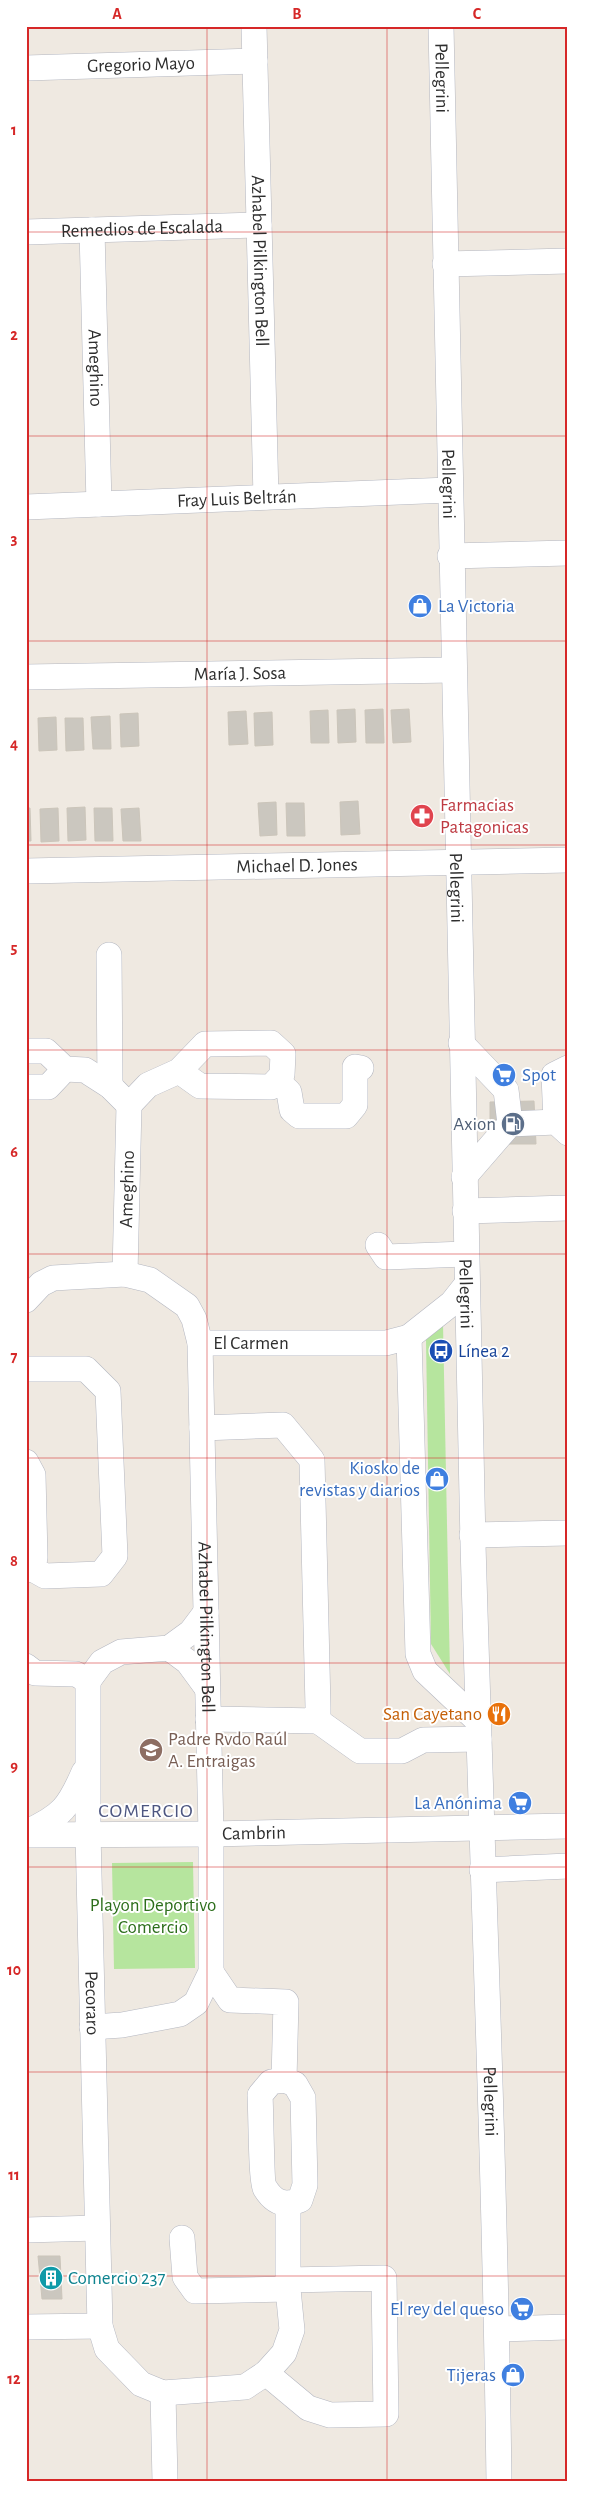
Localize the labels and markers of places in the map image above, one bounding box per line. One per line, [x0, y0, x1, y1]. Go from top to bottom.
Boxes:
shop icon: La Victoria [407, 593, 433, 619]
place label: La Victoria [438, 597, 515, 616]
place label: Farmacias Patagonicas [440, 796, 529, 837]
pharmacy icon: Farmacias Patagonicas [409, 803, 435, 829]
supermarket icon: Spot [491, 1062, 517, 1088]
place label: Spot [522, 1066, 556, 1085]
fuel station icon: Axion [500, 1111, 526, 1137]
place label: Axion [453, 1115, 496, 1134]
bus stop icon: Línea 2 [428, 1338, 454, 1364]
place label: Línea 2 [458, 1342, 510, 1361]
place label: Kiosko de revistas y diarios [299, 1459, 420, 1500]
shop icon: Kiosko de revistas y diarios [424, 1466, 450, 1492]
restaurant icon: San Cayetano [486, 1701, 512, 1727]
place label: San Cayetano [383, 1705, 482, 1724]
place label: Padre Rvdo Raúl A. Entraigas [168, 1730, 288, 1771]
school or university icon: Padre Rvdo Raúl A. Entraigas [138, 1737, 164, 1763]
supermarket icon: La Anónima [507, 1790, 533, 1816]
place label: La Anónima [414, 1794, 502, 1813]
building icon: Comercio 237 [38, 2265, 64, 2291]
place label: Comercio 237 [68, 2269, 166, 2288]
supermarket icon: El rey del queso [509, 2296, 535, 2322]
place label: El rey del queso [390, 2300, 504, 2319]
shop icon: Tijeras [500, 2362, 526, 2388]
place label: Tijeras [447, 2366, 496, 2385]

